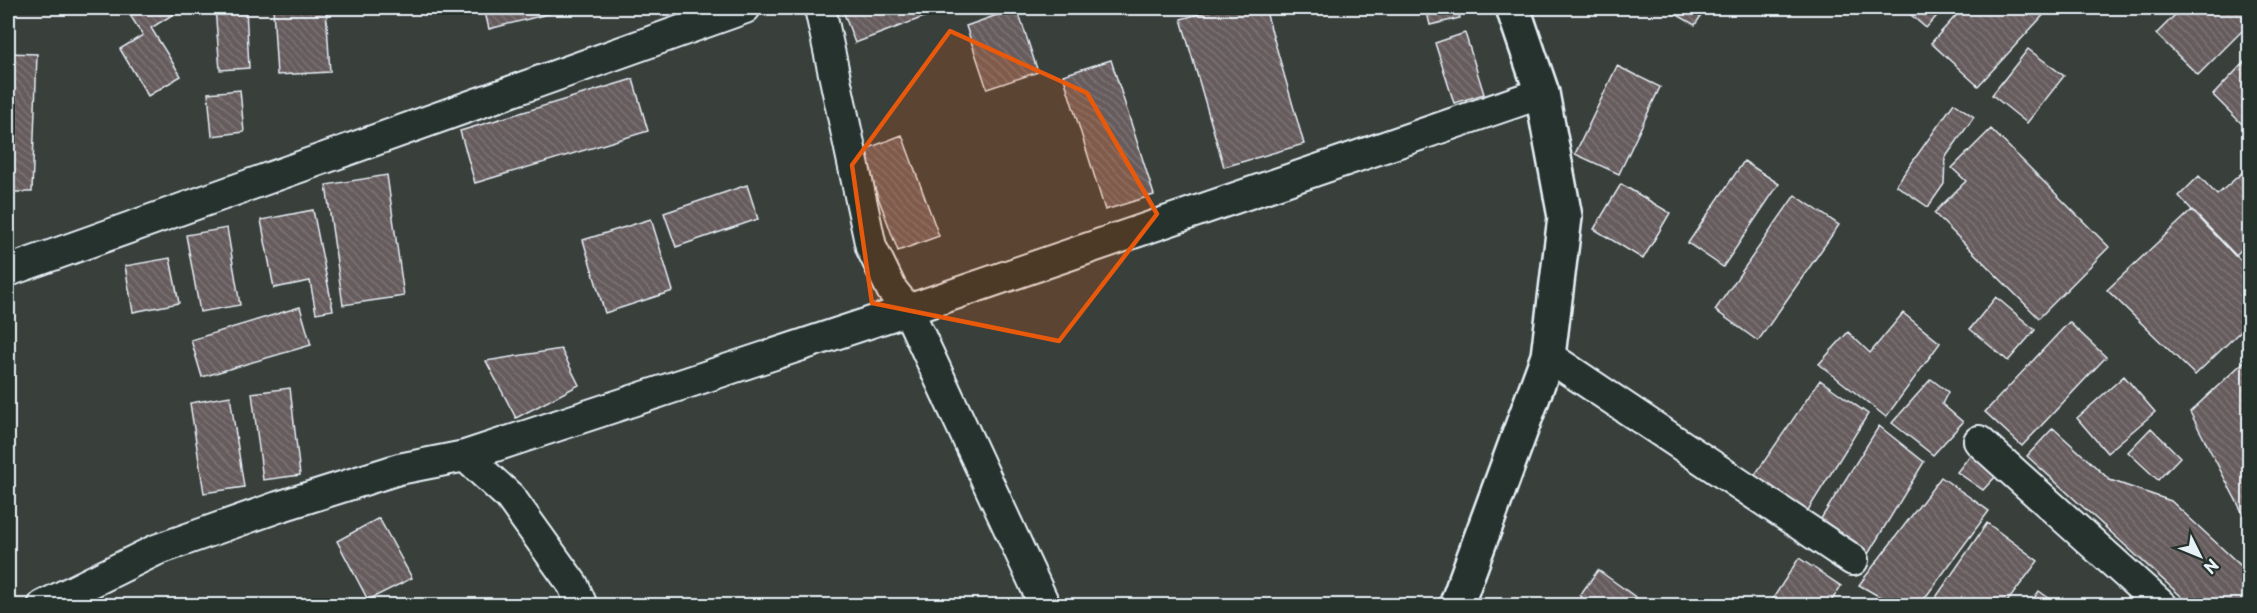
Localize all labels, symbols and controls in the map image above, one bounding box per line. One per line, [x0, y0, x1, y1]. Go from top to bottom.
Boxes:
north arrow [2170, 526, 2230, 586]
text: N [2199, 554, 2225, 580]

